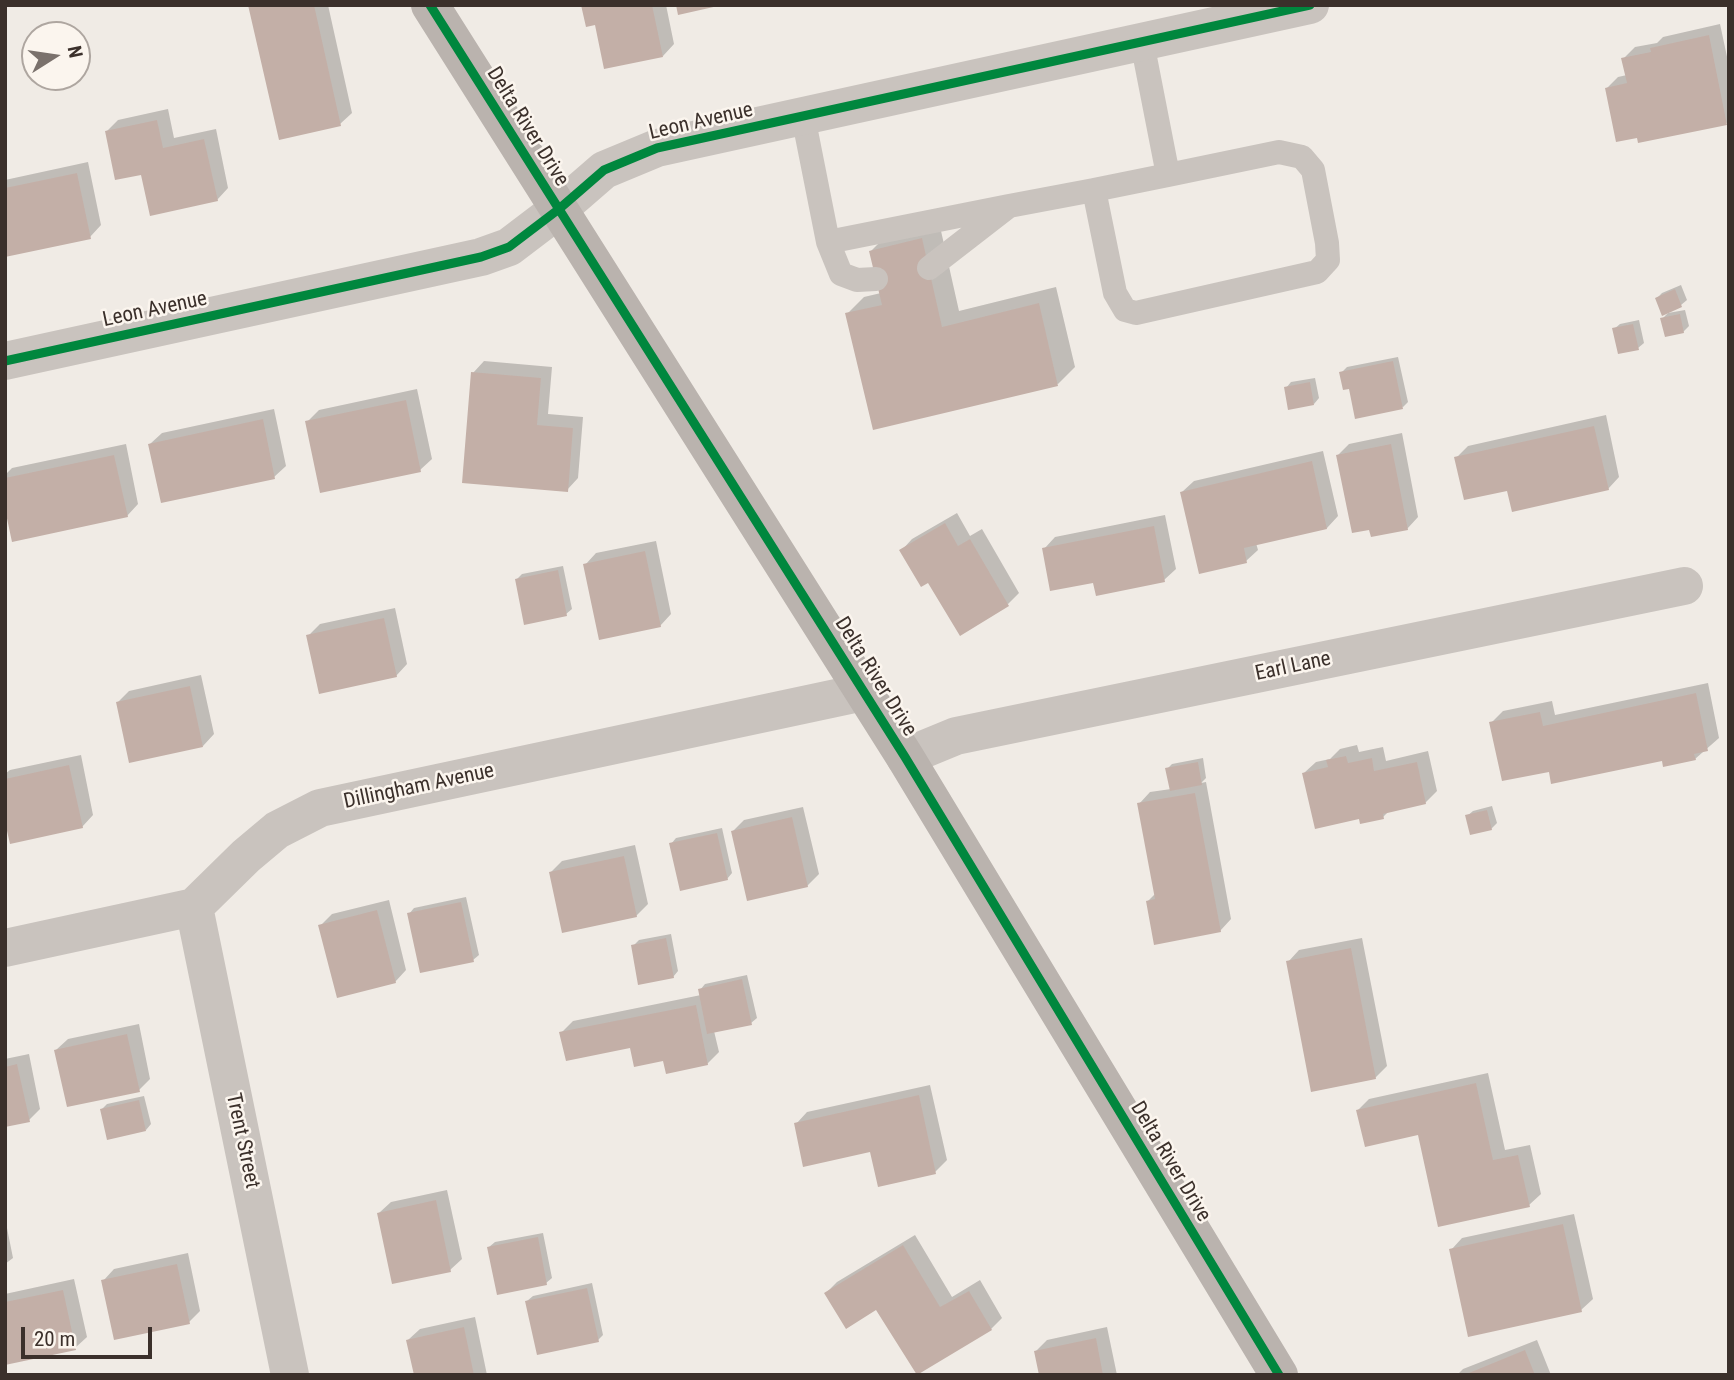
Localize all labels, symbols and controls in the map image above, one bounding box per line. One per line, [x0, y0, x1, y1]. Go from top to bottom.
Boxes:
north arrow [21, 21, 91, 91]
text: N [63, 44, 88, 60]
street label: Delta River Drive [480, 63, 574, 191]
street label: Leon Avenue [647, 98, 755, 146]
street label: Leon Avenue [101, 287, 209, 333]
street label: Delta River Drive [828, 613, 922, 741]
street label: Earl Lane [1253, 647, 1333, 687]
street label: Dillingham Avenue [342, 759, 496, 815]
street label: Trent Street [220, 1091, 264, 1191]
street label: Delta River Drive [1124, 1097, 1216, 1227]
scale bar [24, 1314, 156, 1358]
text: 20 m [34, 1327, 75, 1351]

